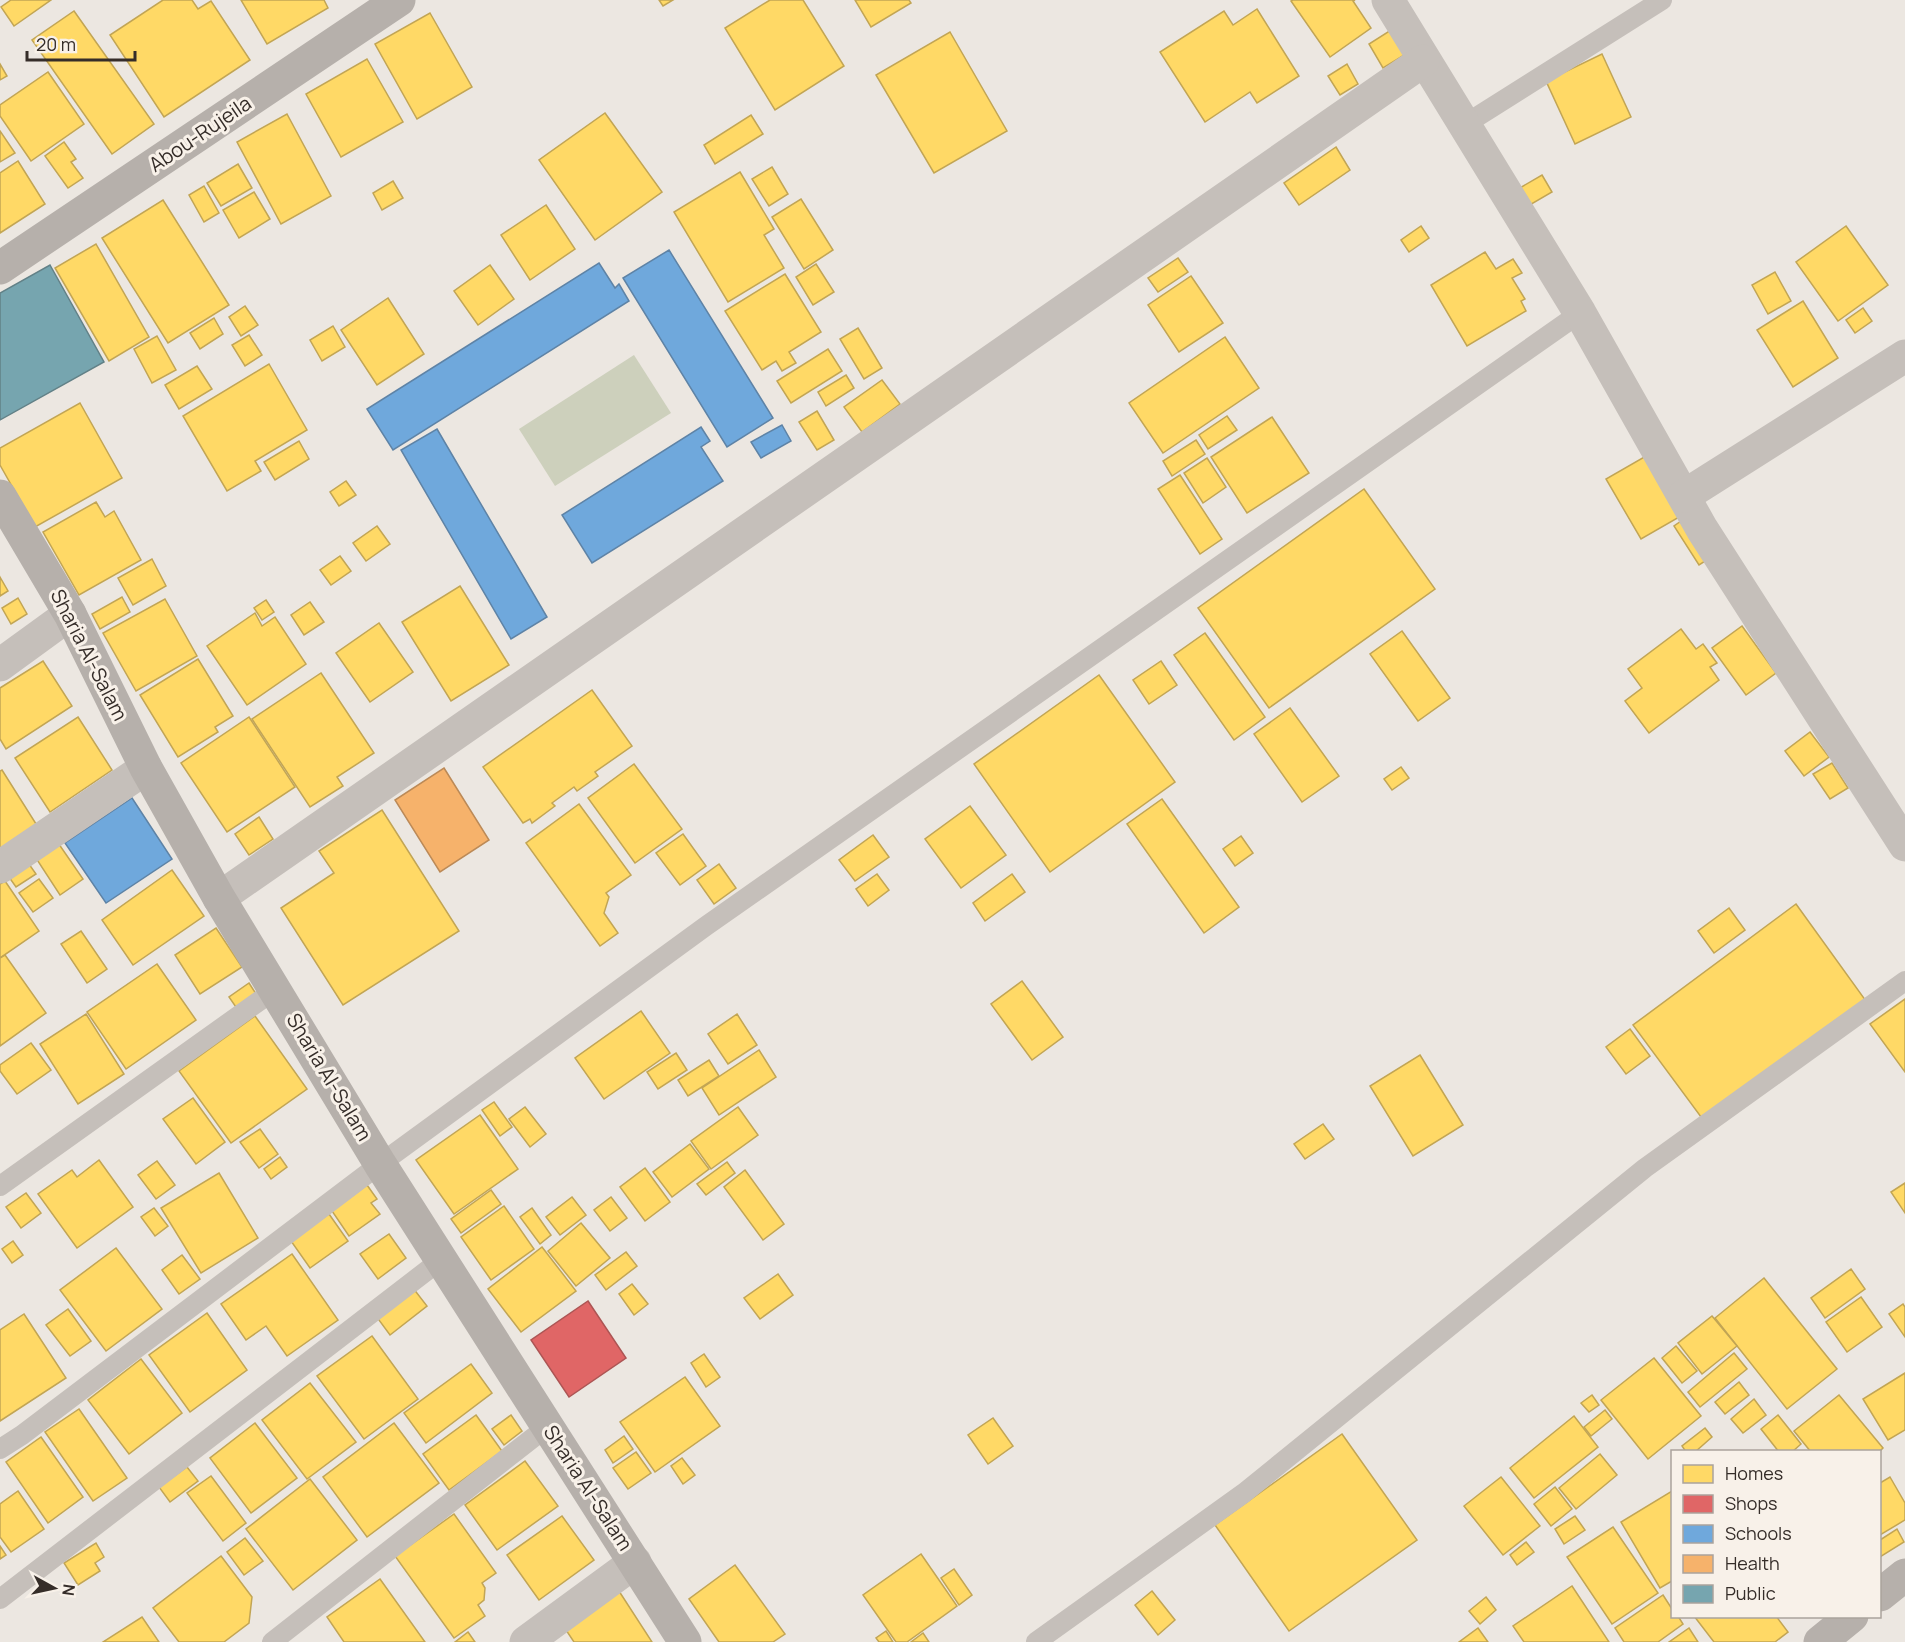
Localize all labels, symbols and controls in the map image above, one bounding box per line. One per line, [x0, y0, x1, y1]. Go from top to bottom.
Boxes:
scale bar [27, 24, 135, 62]
text: 20 m [36, 32, 76, 56]
street label: Abou-Rujeila [143, 89, 256, 178]
street label: Sharia Al-Salam [45, 584, 134, 725]
street label: Sharia Al-Salam [281, 1008, 378, 1146]
street label: Sharia Al-Salam [538, 1420, 639, 1556]
legend [1671, 1450, 1881, 1618]
text: Homes [1725, 1461, 1783, 1485]
text: Shops [1725, 1491, 1777, 1515]
text: Schools [1725, 1521, 1792, 1545]
text: Health [1725, 1551, 1780, 1575]
north arrow [24, 1558, 84, 1618]
text: Public [1725, 1581, 1776, 1605]
text: N [57, 1583, 81, 1597]

